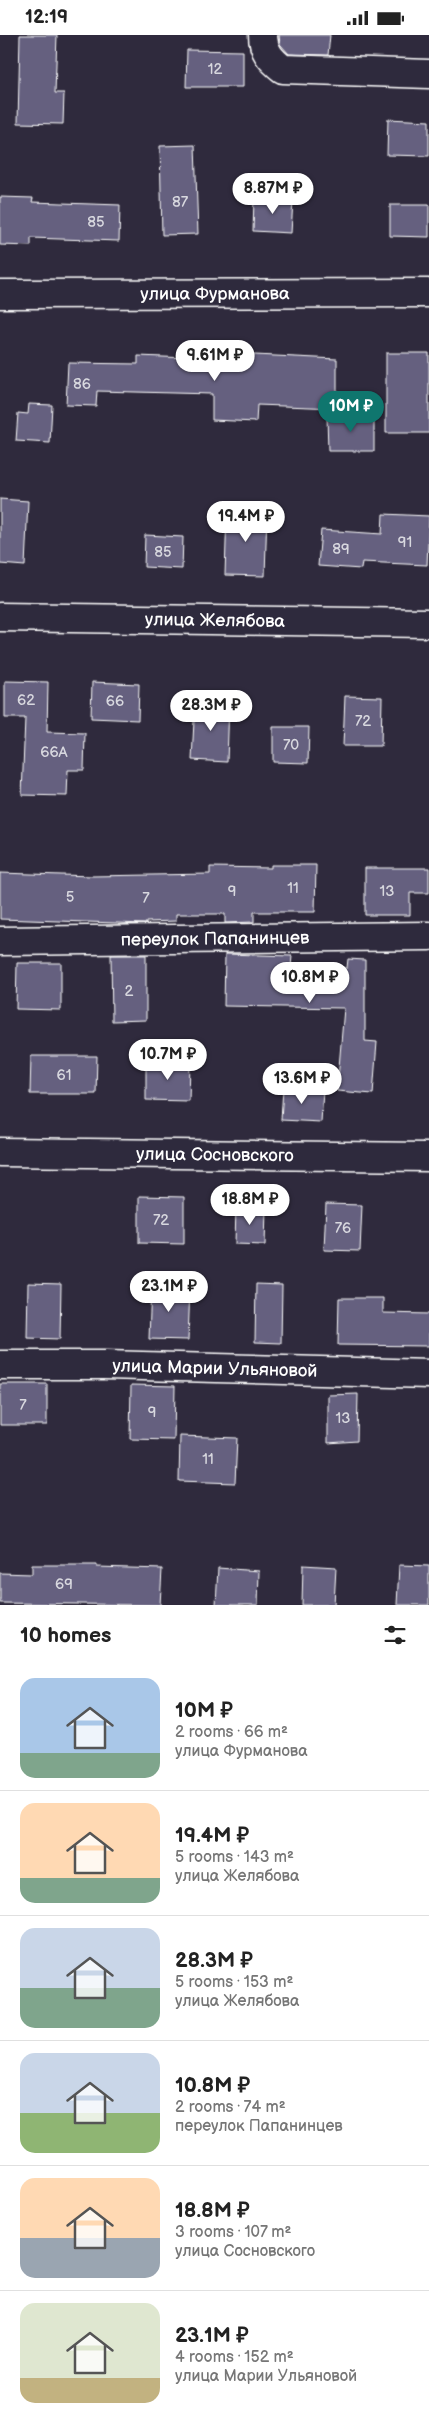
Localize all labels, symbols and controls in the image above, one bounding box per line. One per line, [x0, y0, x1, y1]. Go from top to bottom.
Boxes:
text: 12:19 [25, 6, 68, 29]
house number: 12 [208, 60, 222, 79]
pin: 8.87M ₽ [227, 173, 319, 215]
text: 8.87M ₽ [243, 179, 303, 198]
house number: 87 [172, 193, 189, 212]
house number: 85 [87, 213, 105, 232]
street label: улица Фурманова [140, 283, 290, 304]
pin: 9.61M ₽ [169, 339, 261, 382]
text: 9.61M ₽ [187, 346, 243, 365]
house number: 86 [73, 375, 91, 394]
pin: 10M ₽ [316, 391, 386, 433]
text: 10M ₽ [329, 397, 373, 416]
pin: 19.4M ₽ [200, 501, 292, 543]
text: 19.4M ₽ [218, 507, 274, 526]
house number: 91 [398, 533, 412, 552]
house number: 89 [332, 540, 350, 559]
house number: 85 [154, 543, 172, 562]
street label: улица Желябова [145, 609, 286, 631]
pin: 28.3M ₽ [165, 689, 257, 732]
house number: 62 [17, 691, 35, 710]
house number: 66 [106, 692, 124, 711]
text: 28.3M ₽ [181, 696, 241, 715]
house number: 72 [355, 712, 371, 731]
house number: 70 [283, 736, 299, 755]
house number: 66А [40, 743, 69, 762]
house number: 11 [287, 879, 299, 898]
house number: 9 [228, 882, 236, 901]
house number: 13 [379, 882, 395, 901]
house number: 5 [66, 888, 74, 907]
house number: 7 [142, 889, 150, 908]
street label: переулок Папанинцев [120, 927, 310, 950]
pin: 10.8M ₽ [264, 961, 356, 1004]
text: 10.8M ₽ [281, 968, 339, 987]
house number: 2 [125, 982, 134, 1001]
pin: 10.7M ₽ [122, 1039, 214, 1081]
text: 10.7M ₽ [140, 1045, 196, 1064]
pin: 13.6M ₽ [256, 1063, 348, 1105]
house number: 61 [57, 1066, 71, 1085]
text: 13.6M ₽ [274, 1069, 330, 1088]
street label: улица Сосновского [136, 1143, 294, 1166]
pin: 18.8M ₽ [204, 1183, 296, 1226]
text: 18.8M ₽ [222, 1190, 278, 1209]
house number: 72 [153, 1211, 169, 1230]
house number: 76 [335, 1219, 351, 1238]
pin: 23.1M ₽ [123, 1271, 215, 1313]
text: 23.1M ₽ [141, 1277, 197, 1296]
street label: улица Марии Ульяновой [112, 1355, 318, 1381]
house number: 7 [19, 1396, 27, 1415]
house number: 9 [148, 1403, 156, 1422]
house number: 13 [335, 1409, 351, 1428]
house number: 11 [202, 1450, 214, 1469]
house number: 69 [55, 1575, 73, 1594]
icon: filters [381, 1621, 409, 1649]
text: 10 homes [20, 1623, 111, 1648]
icon: home [60, 1698, 120, 1758]
text: 10M ₽ [175, 1698, 233, 1723]
text: 2 rooms · 66 m² [175, 1723, 288, 1742]
text: улица Фурманова [175, 1742, 308, 1761]
icon: home [60, 1823, 120, 1883]
text: 19.4M ₽ [175, 1823, 249, 1848]
text: 5 rooms · 143 m² [175, 1848, 294, 1867]
text: улица Желябова [175, 1867, 299, 1886]
icon: home [60, 1948, 120, 2008]
text: 28.3M ₽ [175, 1948, 253, 1973]
text: 5 rooms · 153 m² [175, 1973, 293, 1992]
text: улица Желябова [175, 1992, 299, 2011]
icon: home [60, 2073, 120, 2133]
text: 10.8M ₽ [175, 2073, 250, 2098]
text: 2 rooms · 74 m² [175, 2098, 286, 2117]
text: переулок Папанинцев [175, 2117, 343, 2136]
icon: home [60, 2198, 120, 2258]
text: 18.8M ₽ [175, 2198, 250, 2223]
text: 3 rooms · 107 m² [175, 2223, 291, 2242]
text: улица Сосновского [175, 2242, 315, 2261]
icon: home [60, 2323, 120, 2383]
text: 23.1M ₽ [175, 2323, 249, 2348]
text: 4 rooms · 152 m² [175, 2348, 294, 2367]
text: улица Марии Ульяновой [175, 2367, 357, 2386]

